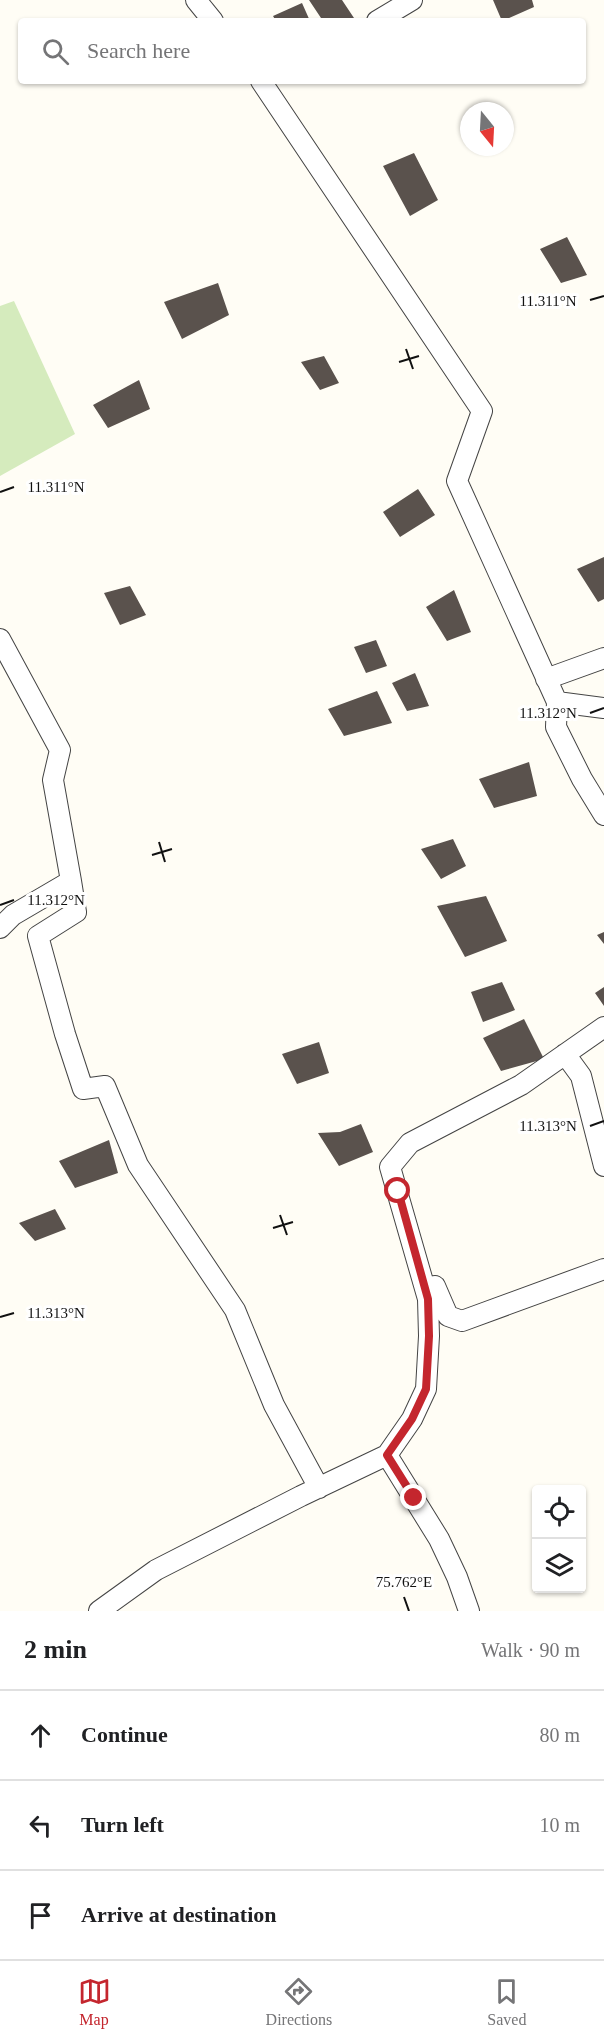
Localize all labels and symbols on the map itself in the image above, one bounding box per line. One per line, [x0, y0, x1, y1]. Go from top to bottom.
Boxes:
north arrow [460, 102, 514, 156]
text: 11.311°N [520, 293, 577, 309]
text: 11.311°N [28, 479, 85, 495]
text: 11.312°N [519, 705, 577, 721]
text: 11.312°N [27, 892, 85, 908]
text: 11.313°N [519, 1118, 577, 1134]
route start [384, 1177, 410, 1203]
text: 11.313°N [27, 1305, 85, 1321]
route end [400, 1484, 426, 1510]
text: 75.762°E [376, 1574, 432, 1590]

